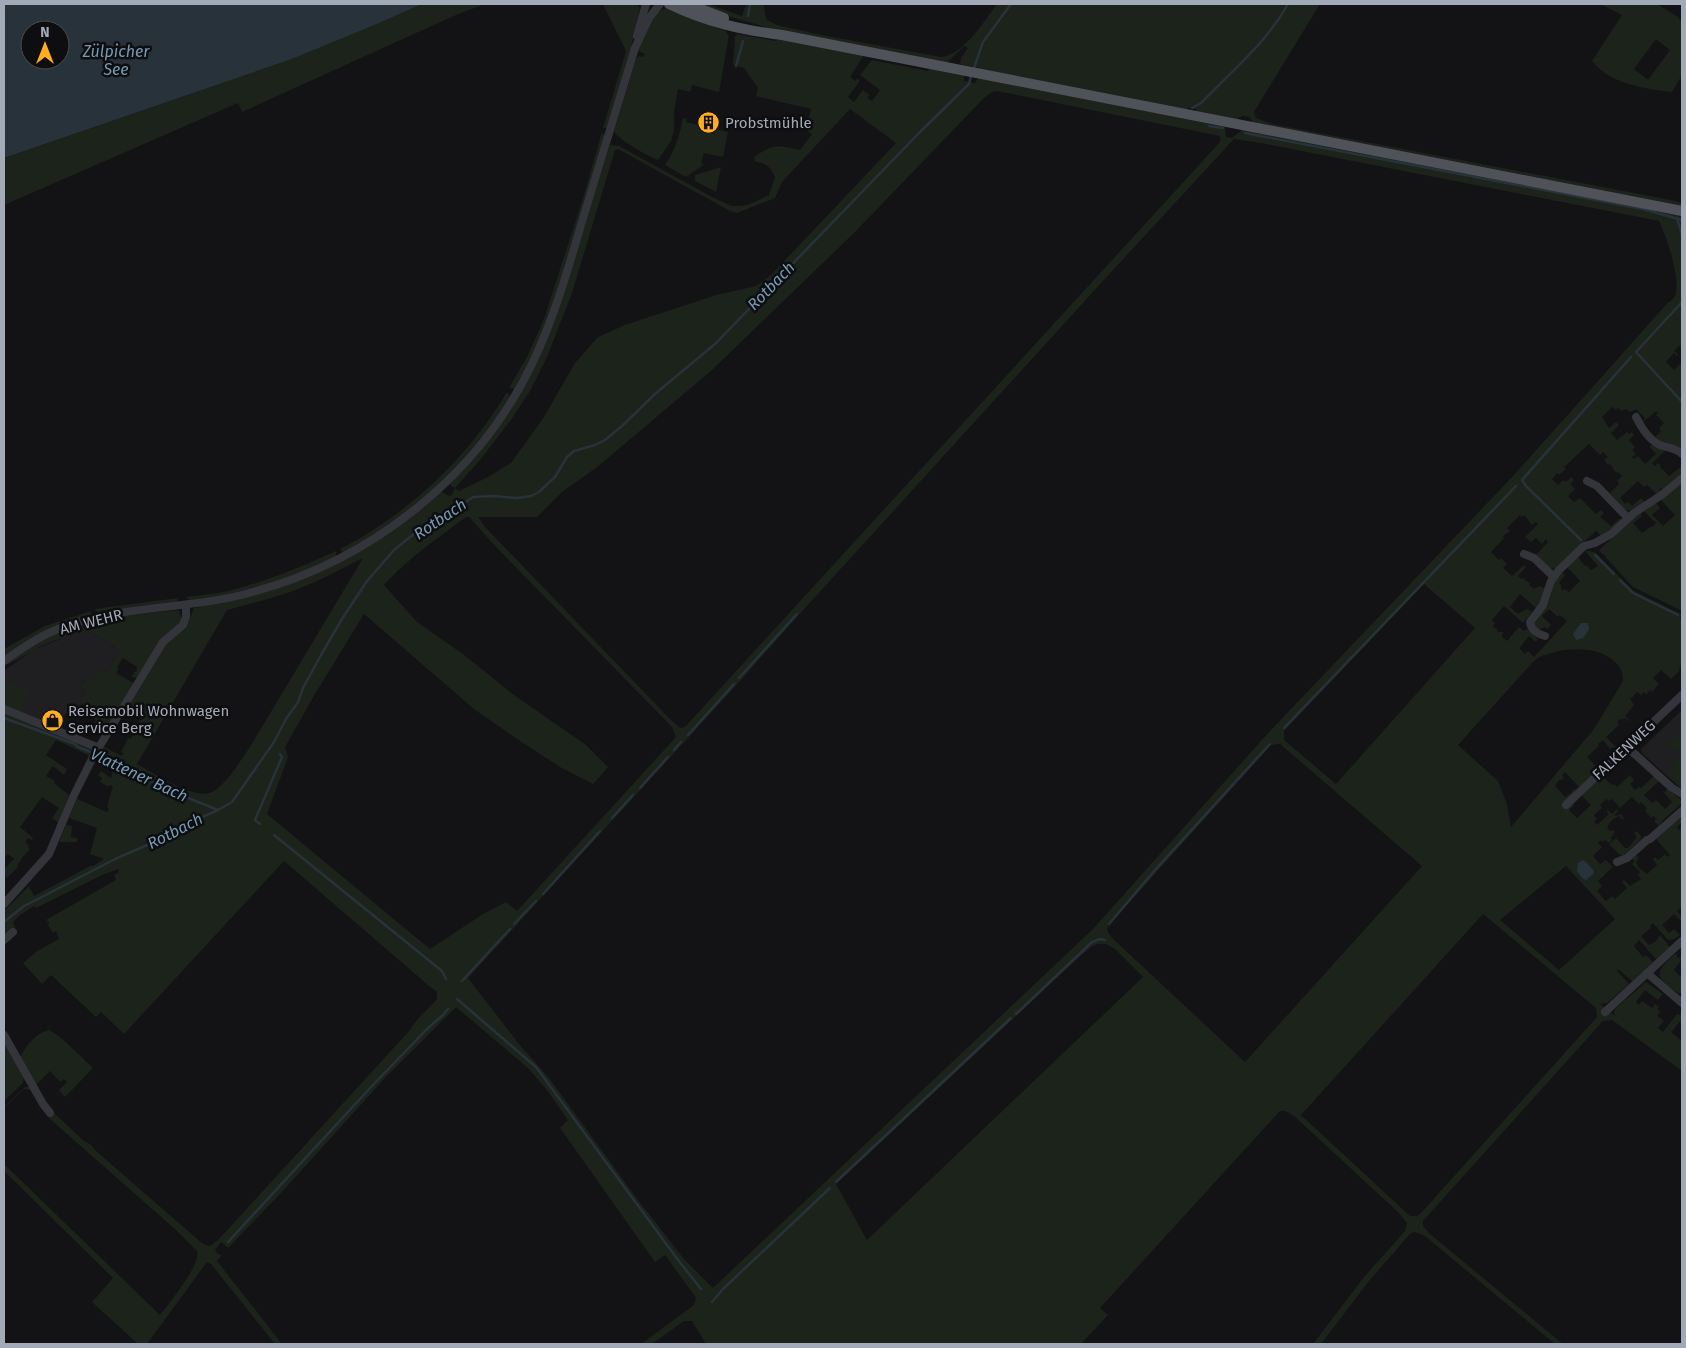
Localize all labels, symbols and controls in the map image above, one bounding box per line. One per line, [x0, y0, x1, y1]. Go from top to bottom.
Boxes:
north arrow [20, 20, 70, 70]
text: N [40, 24, 50, 41]
water label: Zülpicher See [82, 42, 150, 79]
building icon: Probstmühle [697, 111, 721, 135]
place label: Probstmühle [725, 114, 812, 132]
water label: Rotbach [744, 258, 798, 314]
water label: Rotbach [410, 494, 470, 544]
street label: AM WEHR [58, 606, 124, 638]
place label: Reisemobil Wohnwagen Service Berg [68, 702, 229, 737]
shop icon: Reisemobil Wohnwagen Service Berg [40, 708, 64, 732]
street label: FALKENWEG [1589, 716, 1659, 784]
water label: Vlattener Bach [87, 744, 191, 806]
water label: Rotbach [144, 809, 206, 853]

